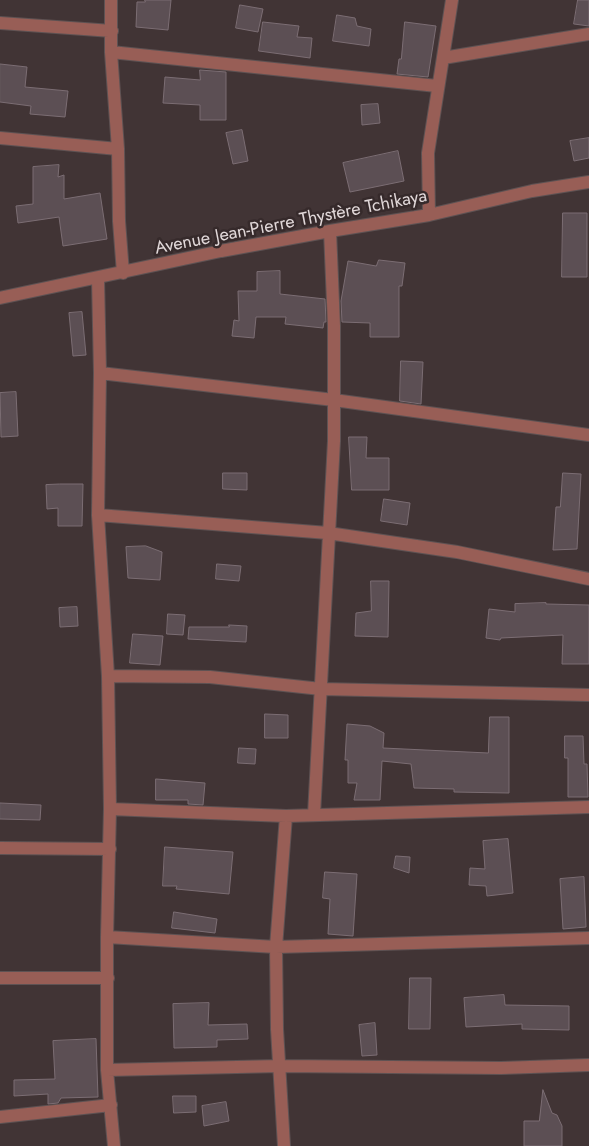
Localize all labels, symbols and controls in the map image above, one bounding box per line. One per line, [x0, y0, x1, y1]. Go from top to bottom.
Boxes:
street label: Avenue Jean-Pierre Thystère Tchikaya [153, 186, 429, 260]

